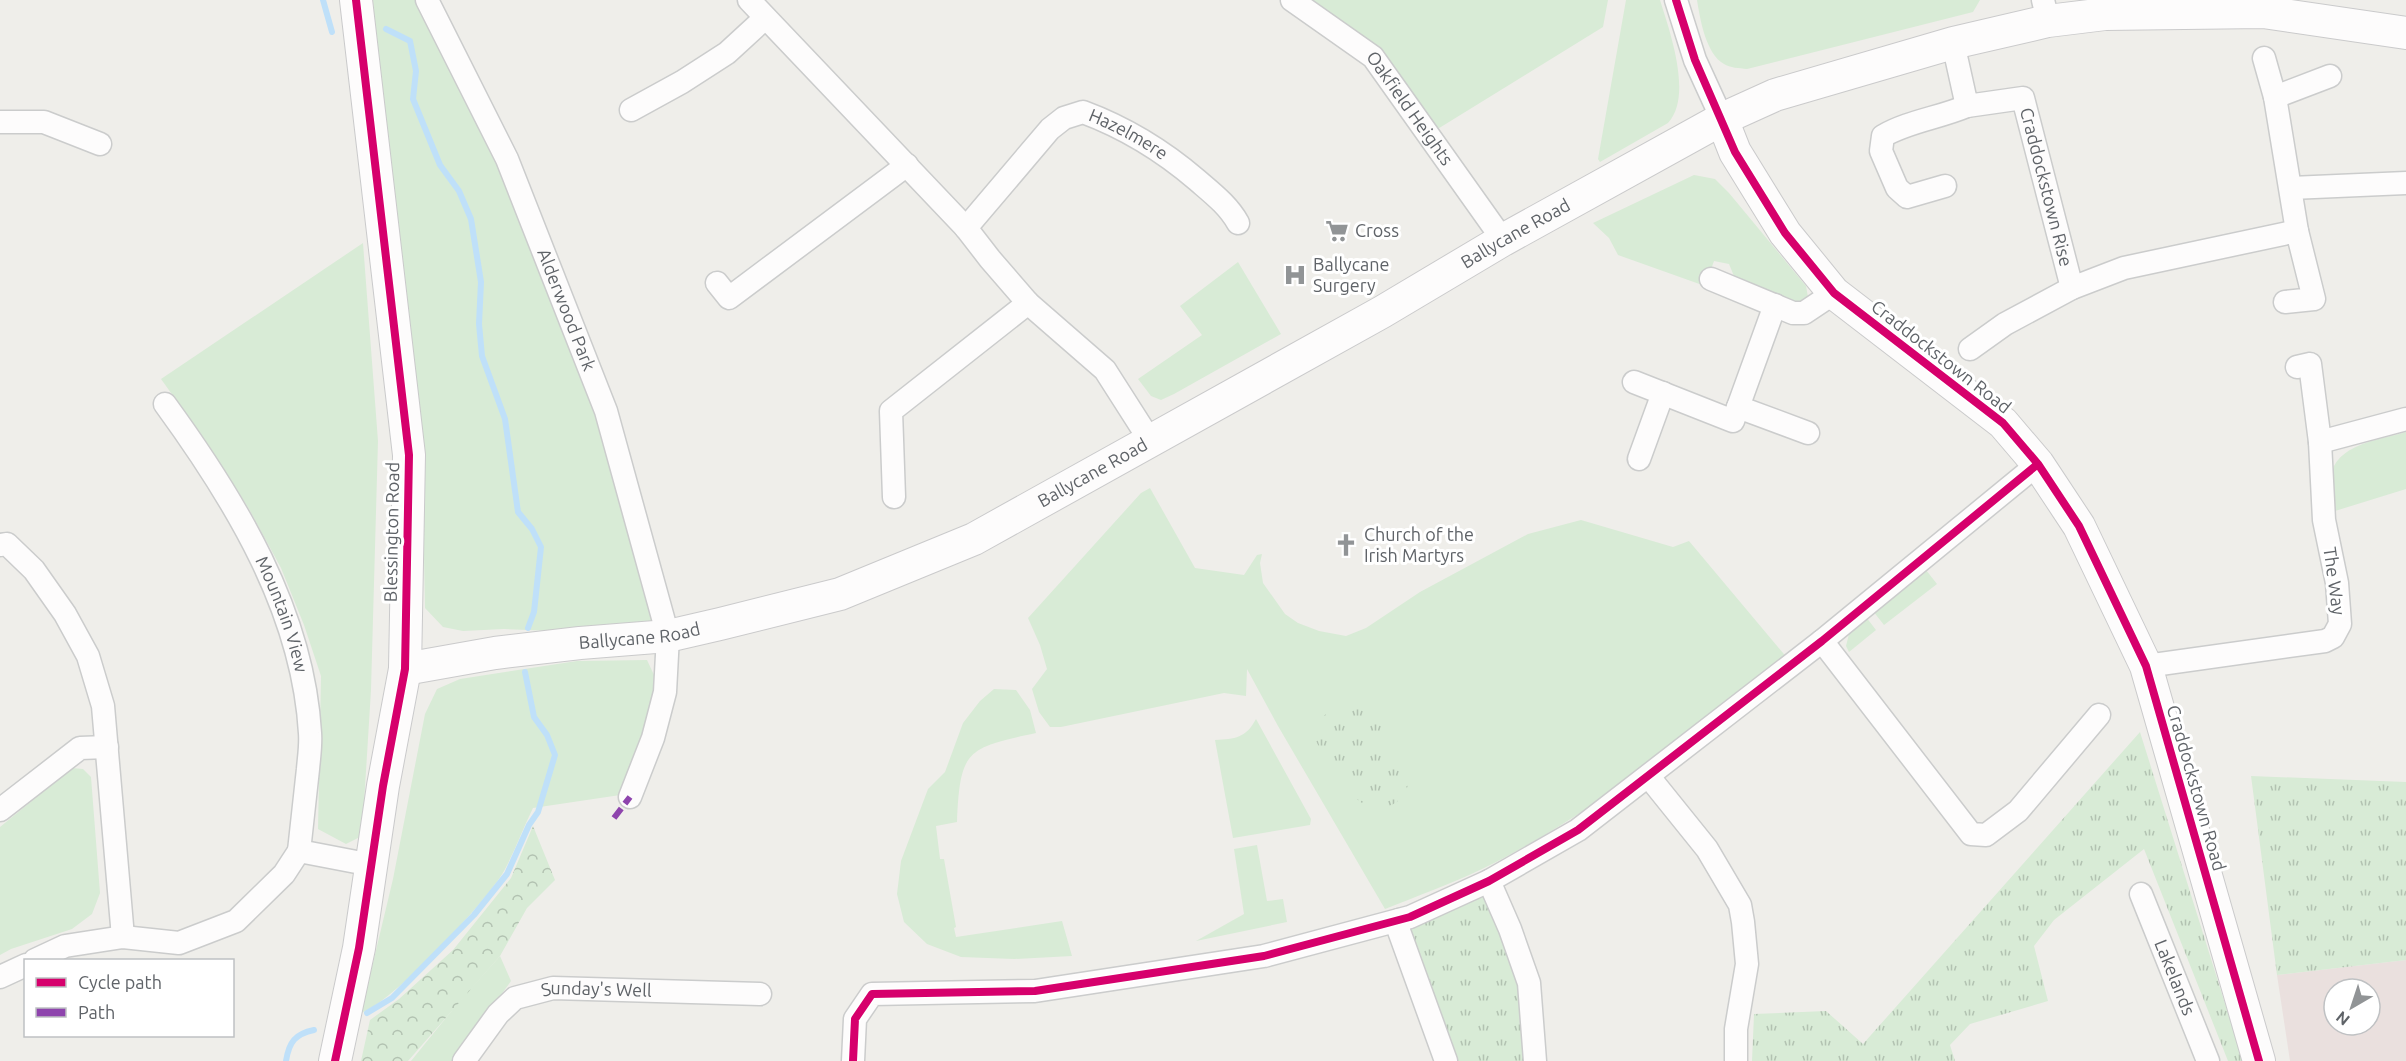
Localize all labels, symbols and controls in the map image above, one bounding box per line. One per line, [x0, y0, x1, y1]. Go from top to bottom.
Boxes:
street label: Oakfield Heights [1363, 47, 1458, 169]
street label: Hazelmere [1086, 104, 1172, 163]
street label: Craddockstown Rise [2017, 105, 2077, 268]
street label: Ballycane Road [1457, 194, 1573, 272]
supermarket icon: Cross [1324, 218, 1350, 244]
place label: Cross [1355, 220, 1399, 240]
street label: Alderwood Park [534, 245, 600, 373]
place label: Ballycane Surgery [1313, 254, 1390, 295]
hospital icon: Ballycane Surgery [1282, 262, 1308, 288]
street label: Craddockstown Road [1868, 296, 2015, 417]
street label: Ballycane Road [1034, 434, 1150, 511]
street label: Blessington Road [380, 462, 402, 602]
place label: Church of the Irish Martyrs [1364, 524, 1474, 565]
church icon: Church of the Irish Martyrs [1333, 532, 1359, 558]
street label: The Way [2320, 546, 2350, 617]
street label: Mountain View [252, 553, 312, 674]
street label: Ballycane Road [578, 618, 702, 652]
street label: Craddockstown Road [2164, 703, 2230, 873]
street label: Lakelands [2151, 936, 2200, 1018]
legend [24, 959, 234, 1037]
text: Cycle path [78, 972, 162, 992]
street label: Sunday's Well [539, 977, 652, 1000]
north arrow [2322, 977, 2382, 1037]
text: Path [78, 1002, 115, 1022]
text: N [2332, 1008, 2353, 1029]

